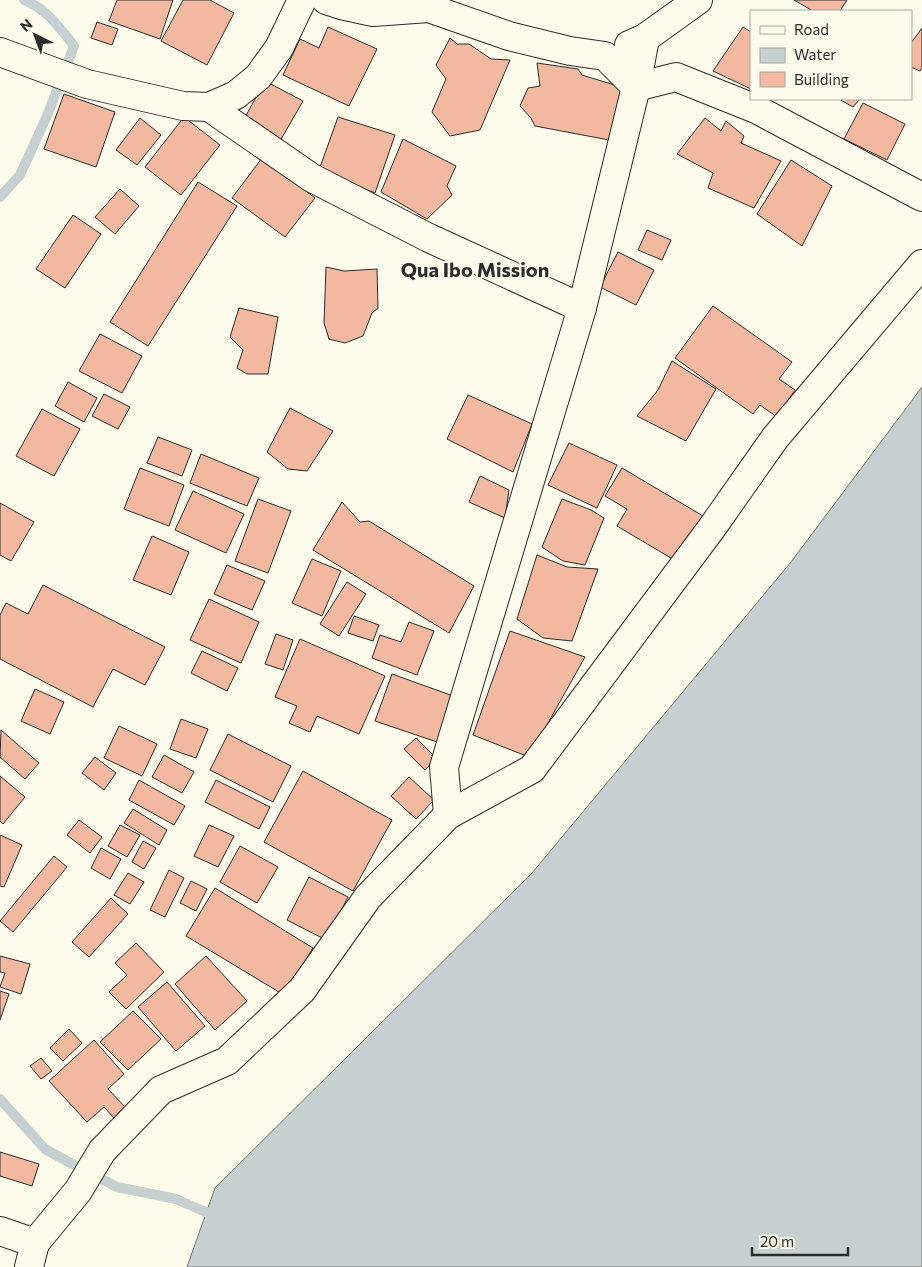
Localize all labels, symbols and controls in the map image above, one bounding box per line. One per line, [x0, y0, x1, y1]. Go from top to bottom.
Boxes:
north arrow [10, 10, 60, 60]
legend [750, 10, 912, 100]
text: N [16, 15, 36, 35]
text: Road [794, 20, 829, 38]
text: Water [794, 45, 836, 63]
text: Building [794, 70, 849, 88]
district label: Qua Ibo Mission [401, 257, 549, 281]
scale bar [752, 1224, 848, 1256]
text: 20 m [760, 1232, 794, 1250]

